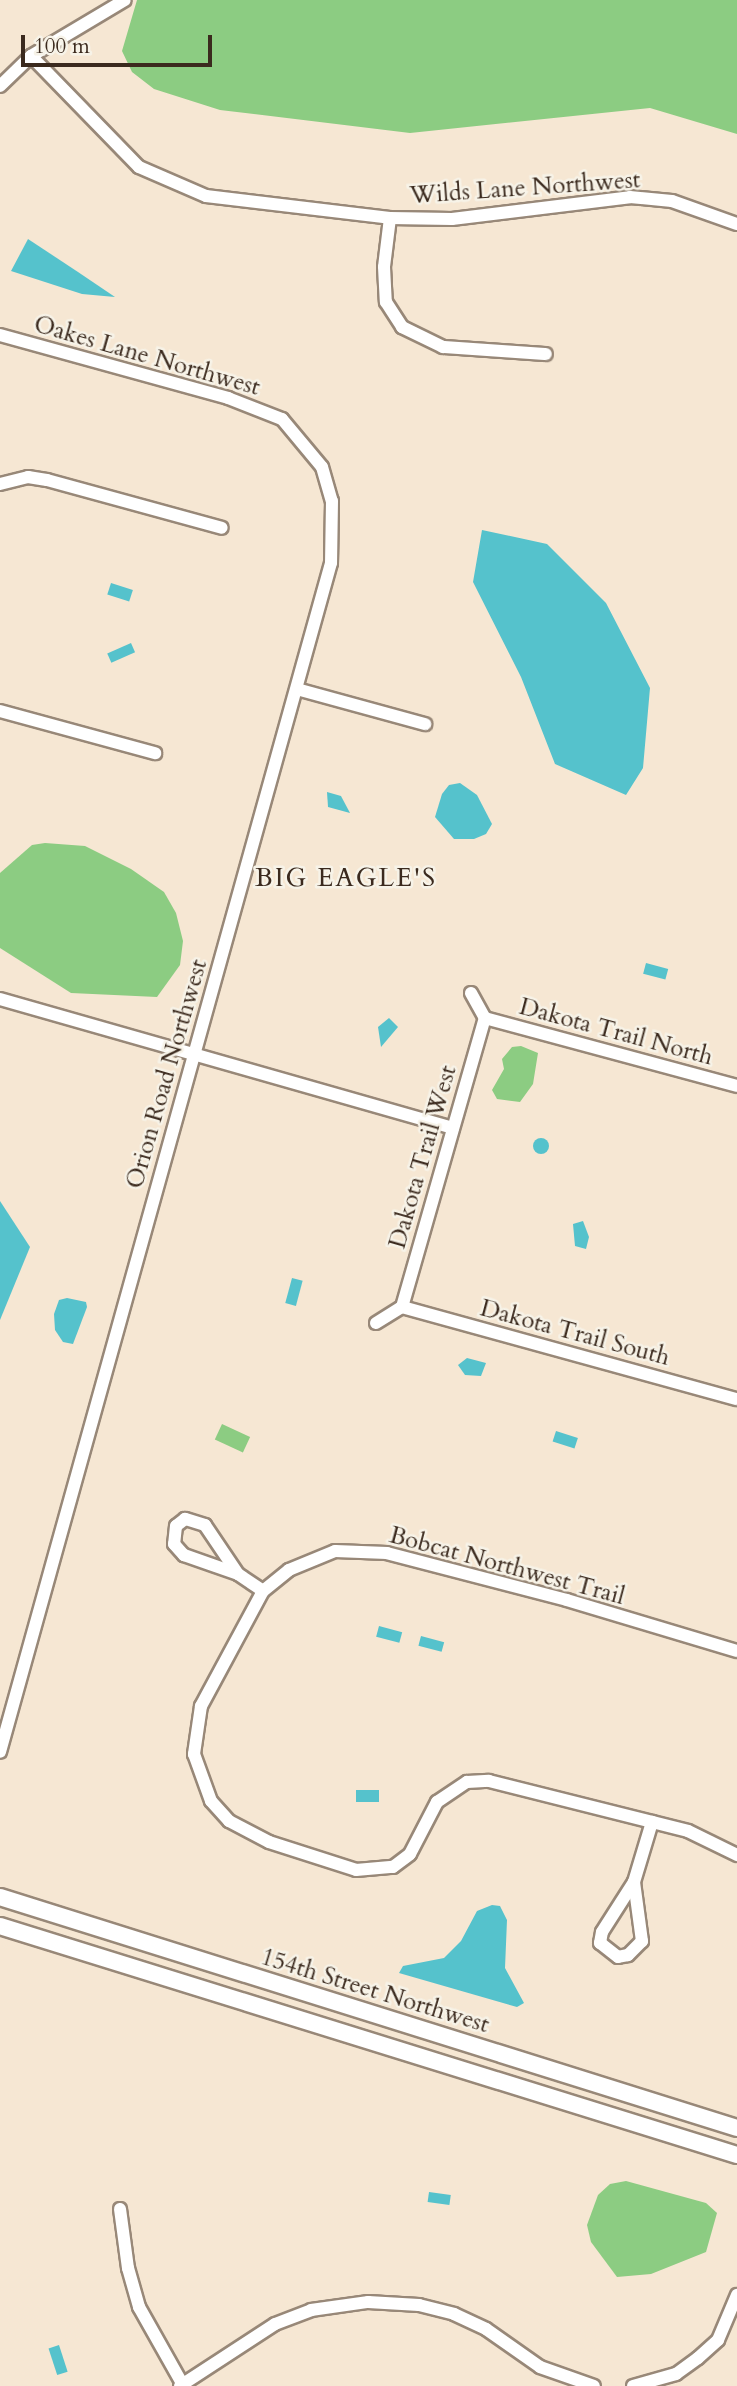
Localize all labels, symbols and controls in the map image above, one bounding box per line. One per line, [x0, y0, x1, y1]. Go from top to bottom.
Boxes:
scale bar [24, 21, 215, 65]
text: 100 m [34, 32, 90, 61]
street label: Wilds Lane Northwest [409, 166, 641, 210]
street label: Oakes Lane Northwest [31, 310, 263, 402]
district label: BIG EAGLE'S [256, 862, 436, 894]
street label: Orion Road Northwest [120, 956, 214, 1192]
street label: Dakota Trail North [516, 992, 716, 1072]
street label: Dakota Trail West [383, 1062, 463, 1252]
street label: Dakota Trail South [477, 1294, 673, 1372]
street label: Bobcat Northwest Trail [386, 1521, 628, 1611]
street label: 154th Street Northwest [257, 1943, 493, 2039]

